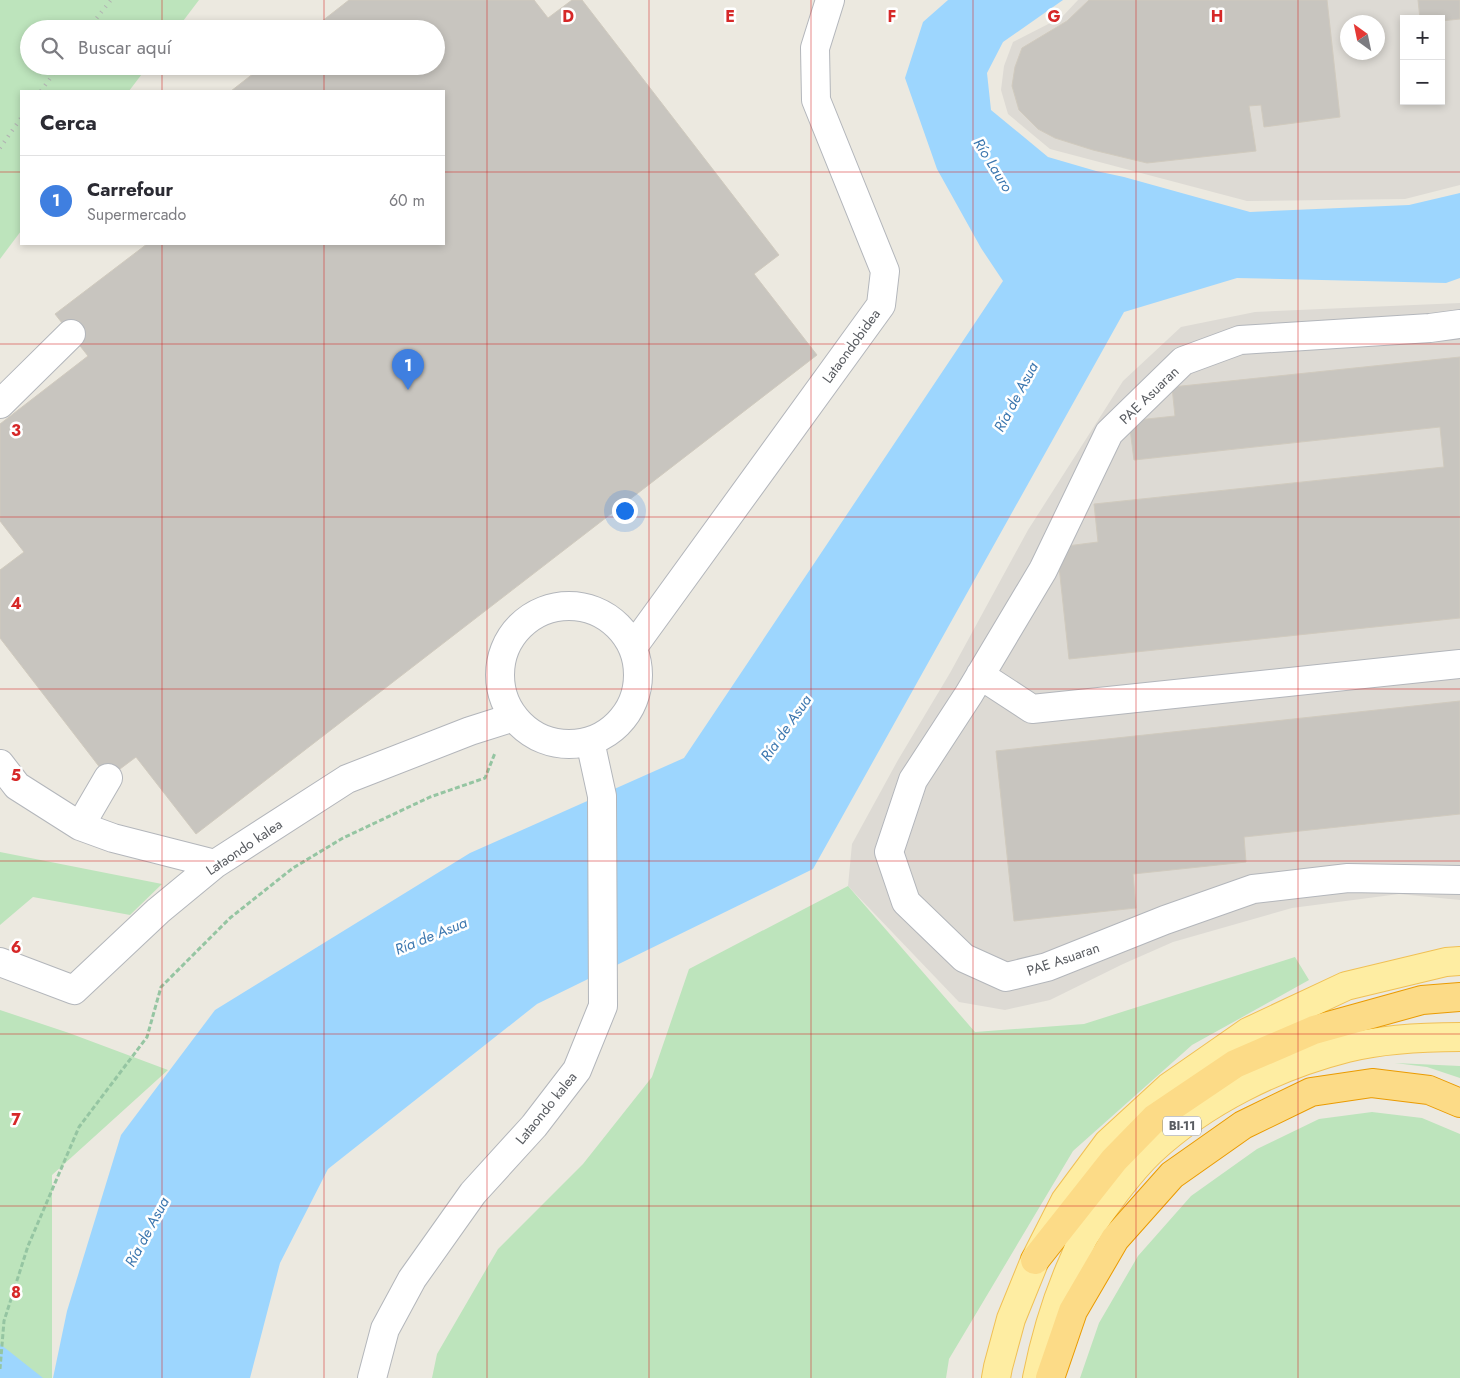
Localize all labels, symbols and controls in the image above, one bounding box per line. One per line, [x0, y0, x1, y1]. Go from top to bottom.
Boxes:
text: D [562, 5, 574, 28]
text: E [725, 5, 735, 28]
text: F [888, 5, 896, 28]
text: G [1047, 5, 1061, 28]
text: H [1211, 5, 1223, 28]
north arrow [1340, 15, 1385, 60]
map controls [1400, 15, 1445, 105]
button: + [1400, 15, 1445, 60]
search box [20, 20, 445, 75]
icon: search [38, 34, 66, 62]
text: Buscar aquí [78, 34, 172, 61]
button: − [1400, 60, 1445, 105]
text: Cerca [40, 108, 97, 138]
water label: Río Lauro [968, 134, 1018, 196]
text: Carrefour [87, 176, 173, 203]
text: 1 [52, 189, 60, 212]
text: 60 m [389, 189, 425, 212]
text: Supermercado [87, 203, 186, 226]
street label: Lataondobidea [817, 305, 885, 387]
pin: 1 [392, 349, 424, 390]
water label: Ría de Asua [988, 357, 1044, 436]
street label: PAE Asuaran [1115, 362, 1183, 428]
text: 3 [11, 419, 21, 442]
your location [612, 498, 638, 524]
text: 4 [10, 592, 22, 615]
water label: Ría de Asua [755, 690, 817, 766]
text: 5 [11, 764, 21, 787]
street label: Lataondo kalea [202, 814, 286, 880]
water label: Ría de Asua [391, 911, 471, 961]
text: 6 [11, 936, 21, 959]
street label: PAE Asuaran [1024, 937, 1102, 981]
street label: Lataondo kalea [511, 1068, 581, 1148]
text: 7 [11, 1108, 21, 1131]
road number: BI-11 [1163, 1116, 1201, 1136]
water label: Ría de Asua [119, 1192, 175, 1271]
text: 8 [11, 1281, 21, 1304]

